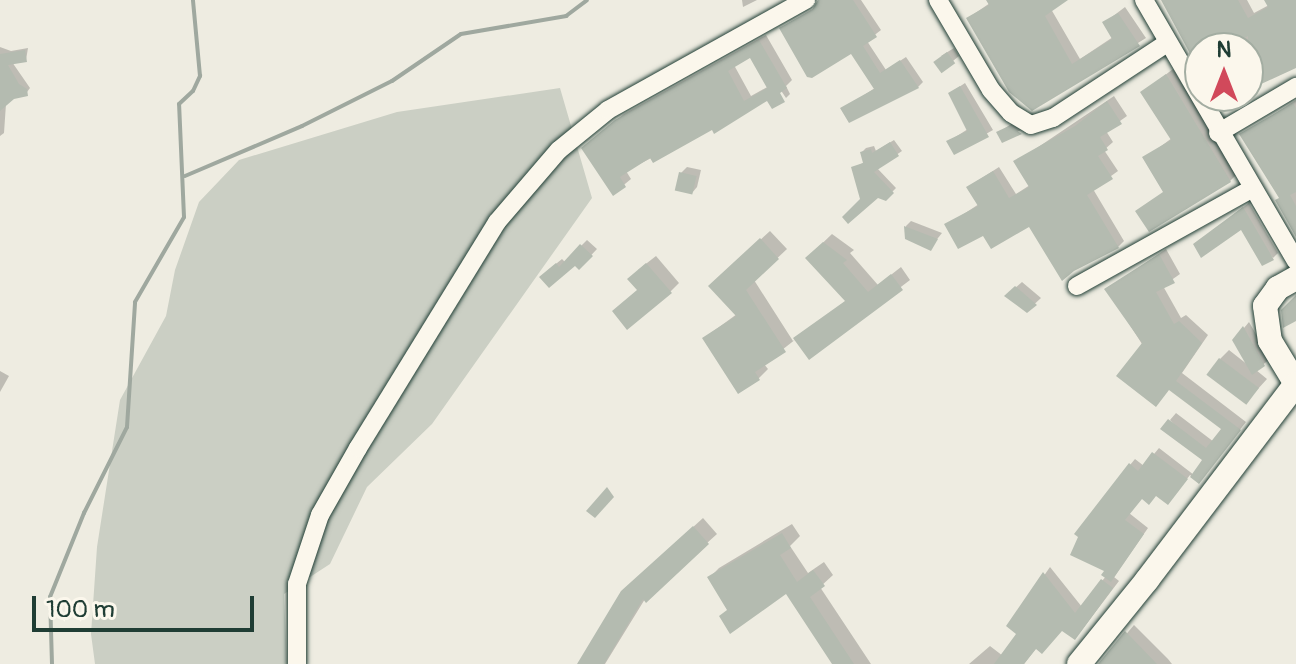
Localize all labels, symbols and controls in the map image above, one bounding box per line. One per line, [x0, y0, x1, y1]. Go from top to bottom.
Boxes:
north arrow [1184, 32, 1264, 112]
text: N [1217, 36, 1231, 64]
scale bar [36, 580, 258, 630]
text: 100 m [46, 595, 115, 624]

